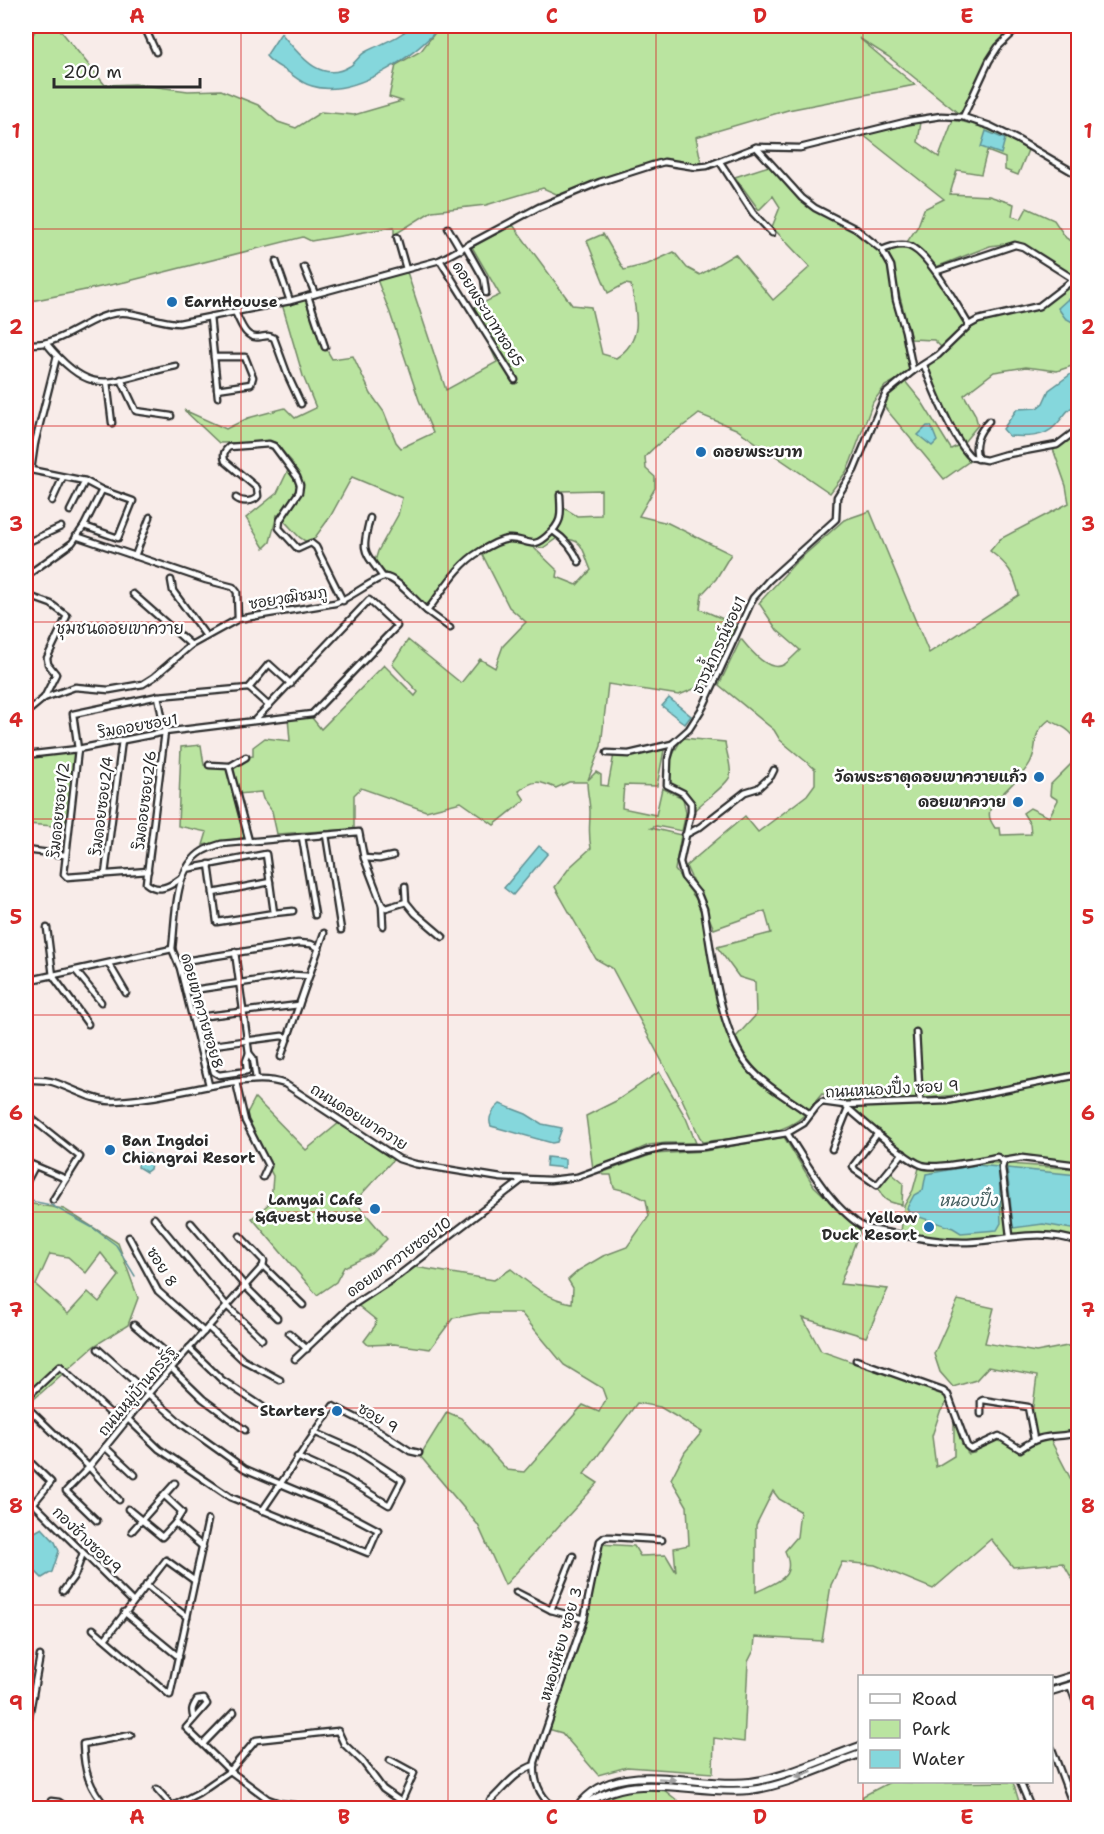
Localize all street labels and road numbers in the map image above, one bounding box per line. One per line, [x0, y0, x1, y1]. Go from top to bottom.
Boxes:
street label: ดอยพระบาทซอย5 [447, 257, 529, 371]
street label: ซอยวุฒิชมภู [247, 582, 329, 615]
street label: ธารน้ำกรณ์ซอย1 [684, 591, 750, 697]
street label: ริมดอยซอย1 [96, 709, 180, 743]
street label: ริมดอยซอย2/6 [129, 749, 161, 851]
street label: ริมดอยซอย2/4 [86, 755, 118, 857]
street label: ริมดอยซอย1/2 [44, 761, 74, 859]
street label: ดอยเขาควายซอย8 [176, 951, 228, 1071]
street label: ถนนหนองปึ๋ง ซอย 9 [824, 1071, 959, 1102]
street label: ถนนดอยเขาควาย [307, 1079, 411, 1155]
street label: ดอยเขาควายซอย10 [342, 1212, 456, 1302]
street label: ซอย 8 [142, 1243, 182, 1291]
street label: ถนนหมู่บ้านกรรัฐ [93, 1342, 181, 1441]
street label: ซอย 9 [354, 1398, 402, 1438]
street label: กองช้างซอย9 [48, 1502, 126, 1578]
street label: หนองเหียง ซอย 3 [535, 1585, 587, 1703]

